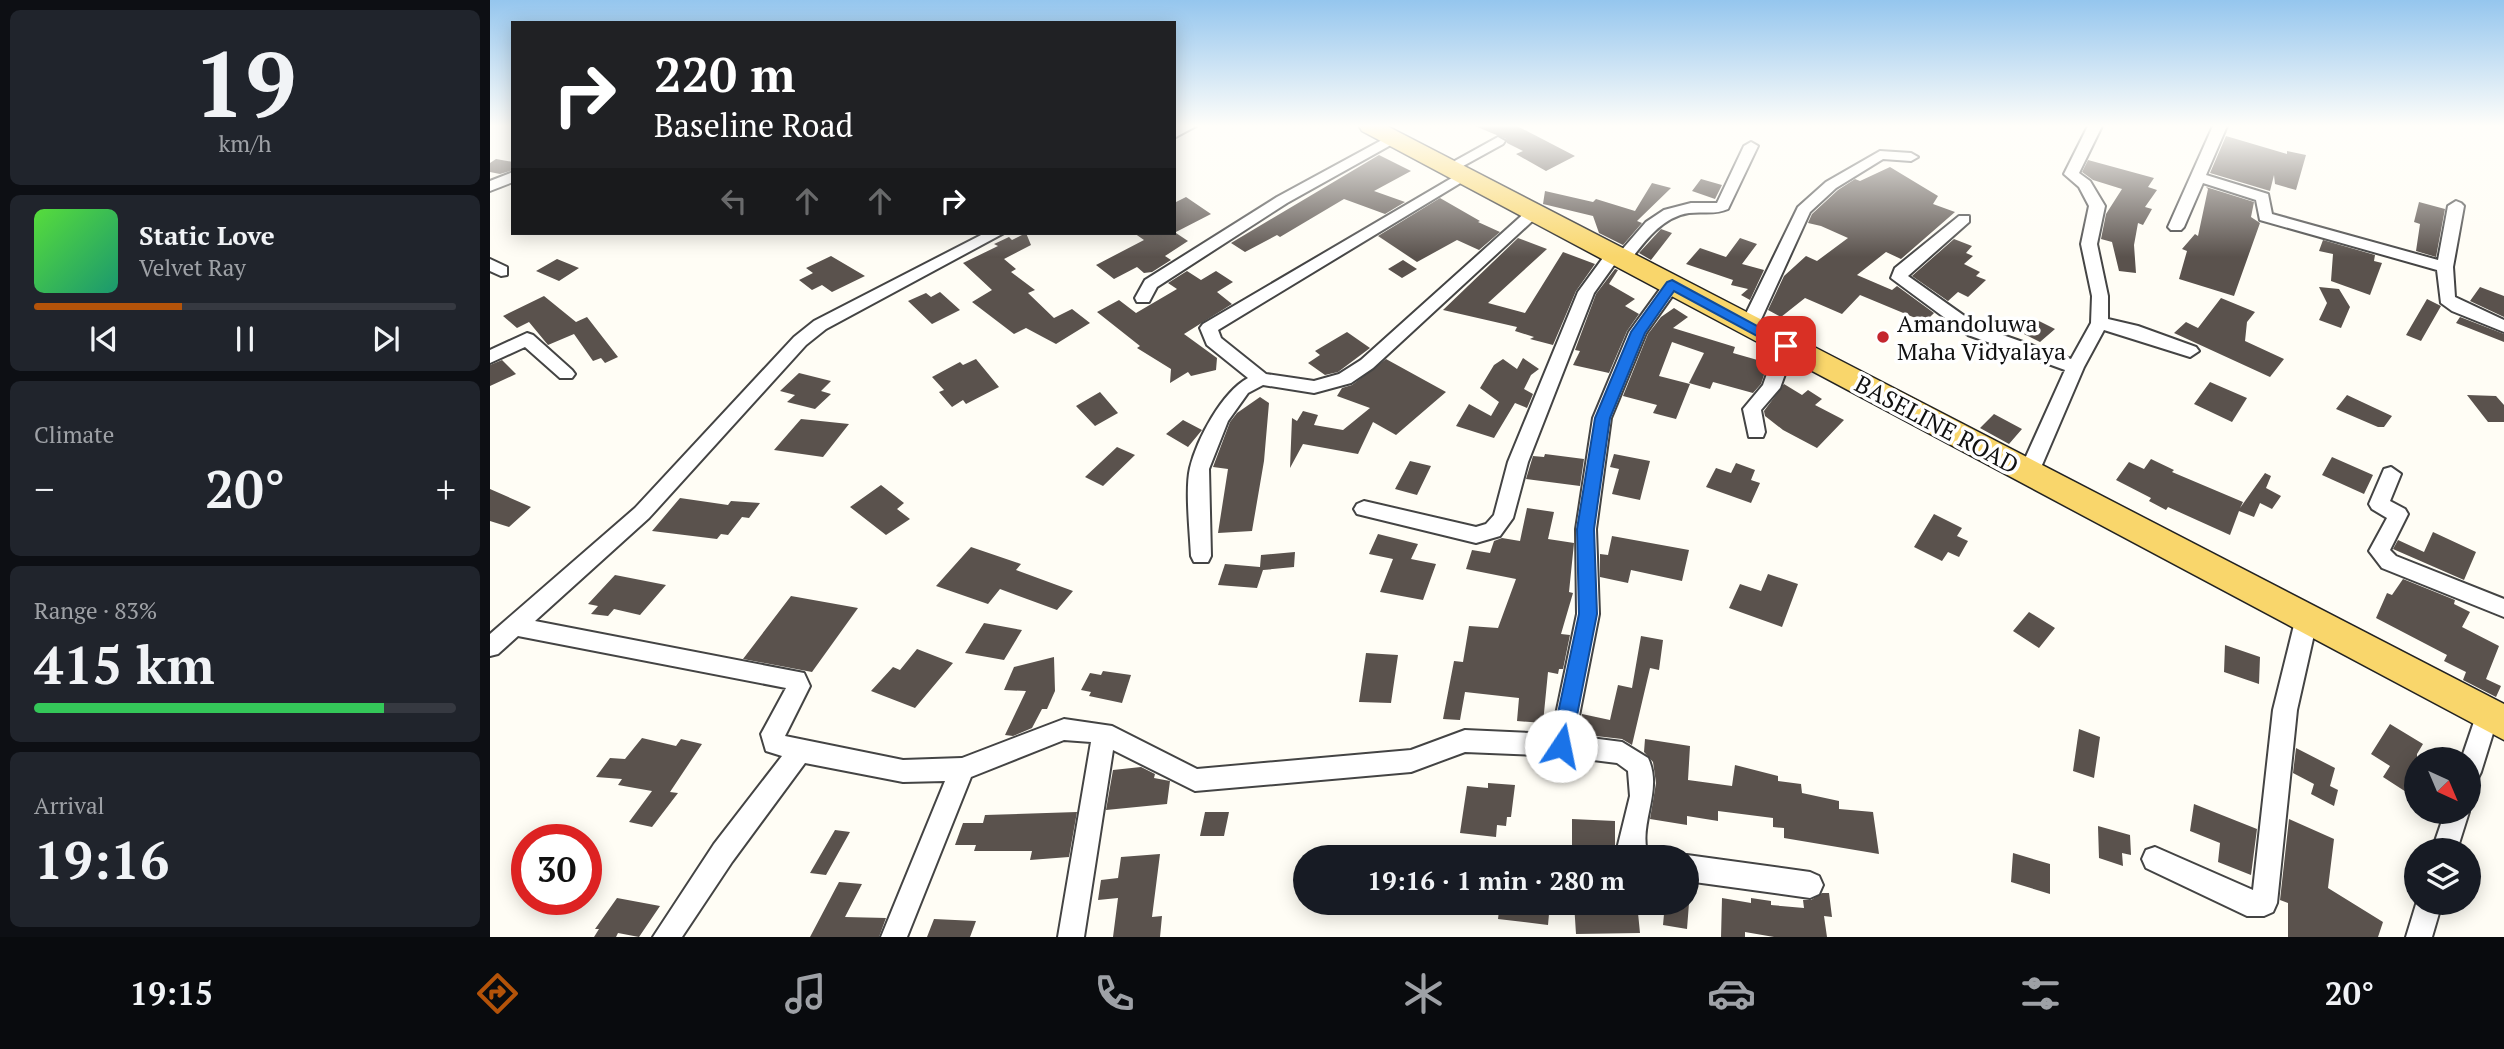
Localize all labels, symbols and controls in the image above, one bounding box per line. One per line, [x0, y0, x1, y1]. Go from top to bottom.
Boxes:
text: 19 [194, 22, 296, 143]
text: 220 m [654, 41, 796, 106]
icon: right [539, 49, 630, 140]
text: Baseline Road [654, 104, 853, 146]
text: km/h [218, 128, 272, 159]
icon: left [715, 182, 753, 220]
icon: ahead [788, 182, 826, 220]
icon: ahead [861, 182, 899, 220]
icon: right [934, 182, 972, 220]
text: Static Love [139, 218, 275, 252]
text: Velvet Ray [139, 252, 246, 283]
place label: Amandoluwa Maha Vidyalaya [1897, 307, 2066, 367]
pin [1756, 316, 1816, 376]
icon: previous [85, 320, 123, 358]
icon: pause [226, 320, 264, 358]
icon: next [367, 320, 405, 358]
icon: arrive [1767, 327, 1805, 365]
marker: Amandoluwa Maha Vidyalaya [1875, 329, 1891, 345]
street label: BASELINE ROAD [1849, 367, 2025, 481]
text: Climate [34, 419, 114, 450]
text: 20° [205, 454, 285, 523]
text: − [34, 464, 54, 514]
text: + [436, 464, 456, 514]
text: Range · 83% [34, 595, 157, 626]
text: 415 km [34, 630, 215, 699]
position arrow [1524, 709, 1598, 783]
north arrow [2404, 747, 2482, 824]
map controls [2404, 747, 2481, 915]
text: Arrival [34, 790, 105, 821]
speed limit sign: 30 [511, 824, 602, 915]
text: 19:16 [34, 825, 169, 894]
button: layers [2404, 838, 2481, 915]
text: 19:16 · 1 min · 280 m [1367, 863, 1625, 897]
icon: directions [473, 969, 522, 1018]
icon: music [781, 969, 830, 1018]
icon: phone [1090, 969, 1139, 1018]
icon: climate [1399, 969, 1448, 1018]
icon: car [1707, 969, 1756, 1018]
icon: filters [2016, 969, 2065, 1018]
text: 19:15 [130, 972, 213, 1014]
text: 20° [2325, 972, 2374, 1014]

